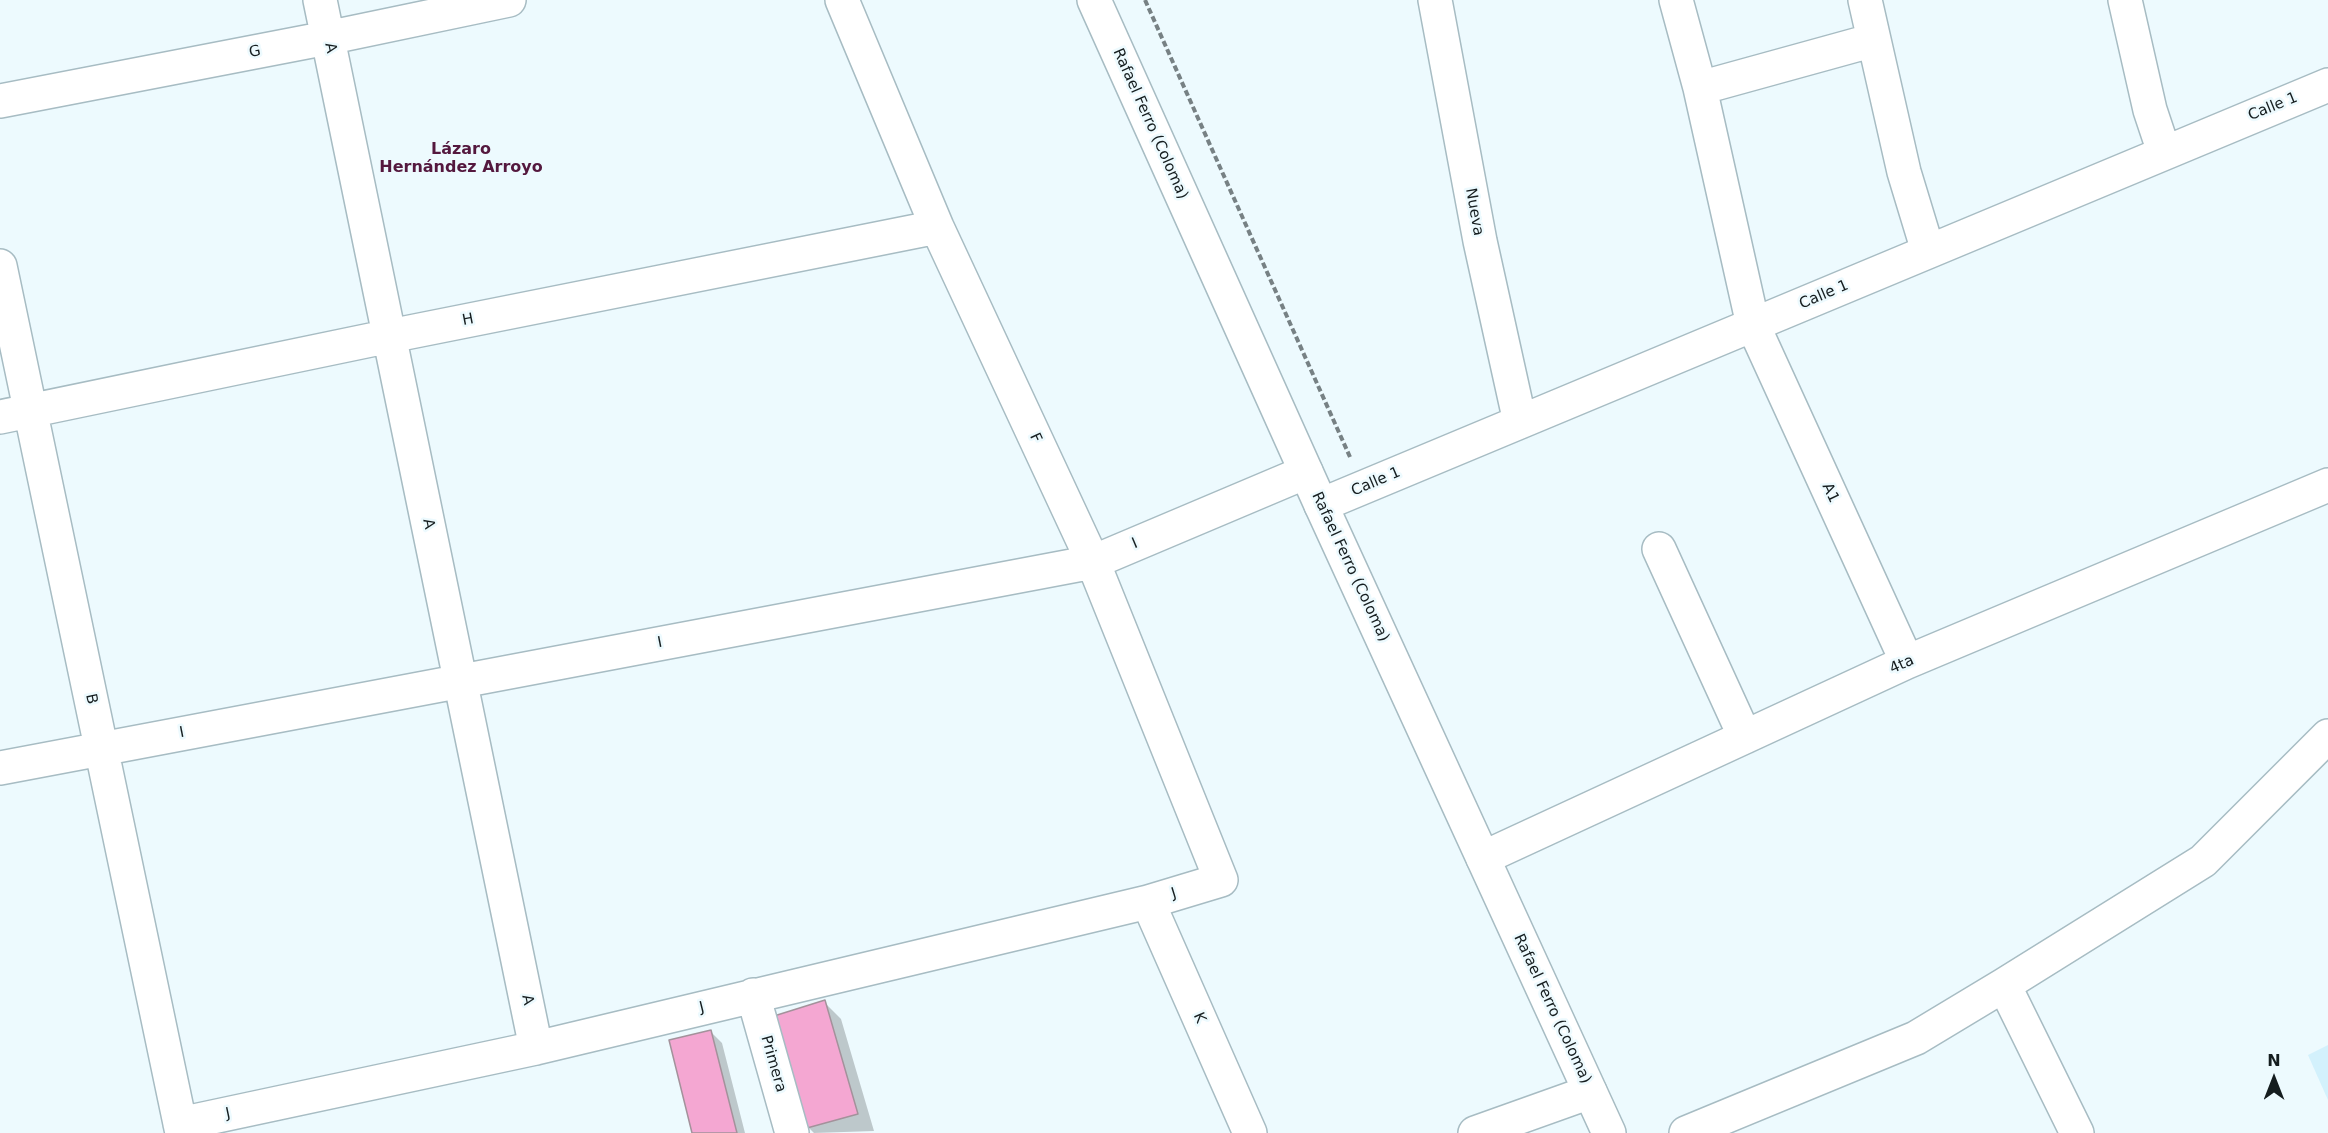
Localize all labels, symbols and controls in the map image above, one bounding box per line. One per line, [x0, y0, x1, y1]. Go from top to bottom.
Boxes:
street label: A [320, 41, 340, 55]
street label: G [248, 42, 262, 62]
street label: Rafael Ferro (Coloma) [1109, 46, 1191, 202]
street label: Calle 1 [2246, 89, 2300, 125]
district label: Lázaro Hernández Arroyo [379, 140, 543, 178]
street label: Nueva [1461, 187, 1487, 237]
street label: Calle 1 [1797, 277, 1851, 313]
street label: H [461, 310, 475, 330]
street label: F [1025, 430, 1045, 446]
street label: Calle 1 [1349, 464, 1403, 500]
street label: A1 [1818, 480, 1842, 506]
street label: Rafael Ferro (Coloma) [1307, 489, 1393, 645]
street label: A [418, 517, 438, 531]
street label: I [1129, 535, 1141, 553]
street label: I [656, 634, 664, 652]
street label: 4ta [1887, 652, 1917, 678]
street label: B [81, 692, 101, 706]
street label: I [178, 724, 186, 742]
street label: J [1169, 885, 1179, 903]
street label: Rafael Ferro (Coloma) [1509, 931, 1595, 1087]
street label: A [517, 993, 537, 1007]
street label: J [698, 999, 706, 1017]
street label: K [1189, 1010, 1209, 1026]
street label: Primera [756, 1033, 790, 1095]
north arrow [2244, 1049, 2304, 1109]
text: N [2267, 1051, 2281, 1070]
street label: J [224, 1105, 232, 1123]

